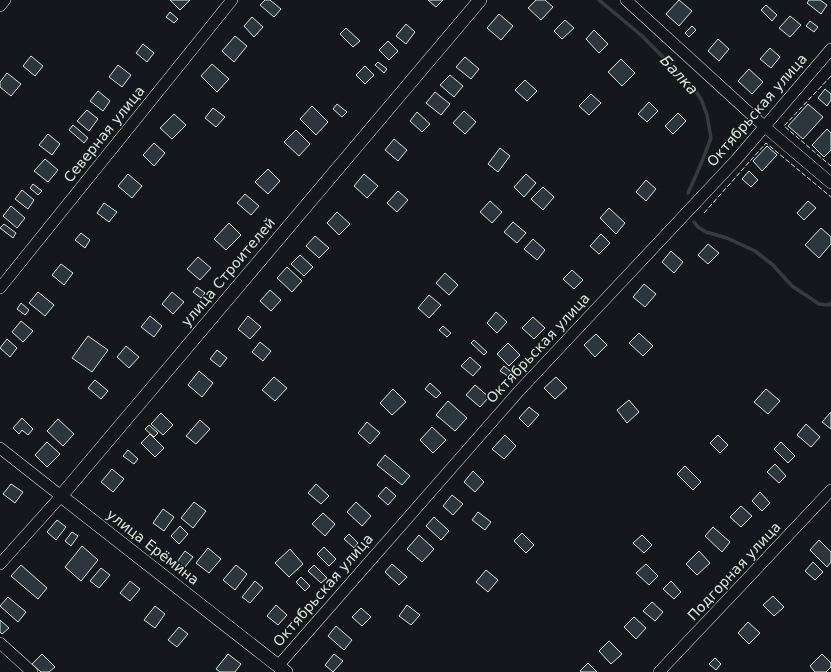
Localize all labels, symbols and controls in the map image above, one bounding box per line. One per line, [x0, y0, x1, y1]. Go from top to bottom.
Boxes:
street label: Октябрьская улица [704, 50, 810, 170]
water label: Балка [656, 52, 702, 98]
street label: Северная улица [60, 83, 148, 185]
street label: улица Строителей [178, 214, 278, 330]
street label: Октябрьская улица [483, 290, 593, 406]
street label: улица Ерёмина [104, 506, 202, 588]
street label: Подгорная улица [684, 519, 784, 623]
street label: Октябрьская улица [270, 530, 376, 650]

